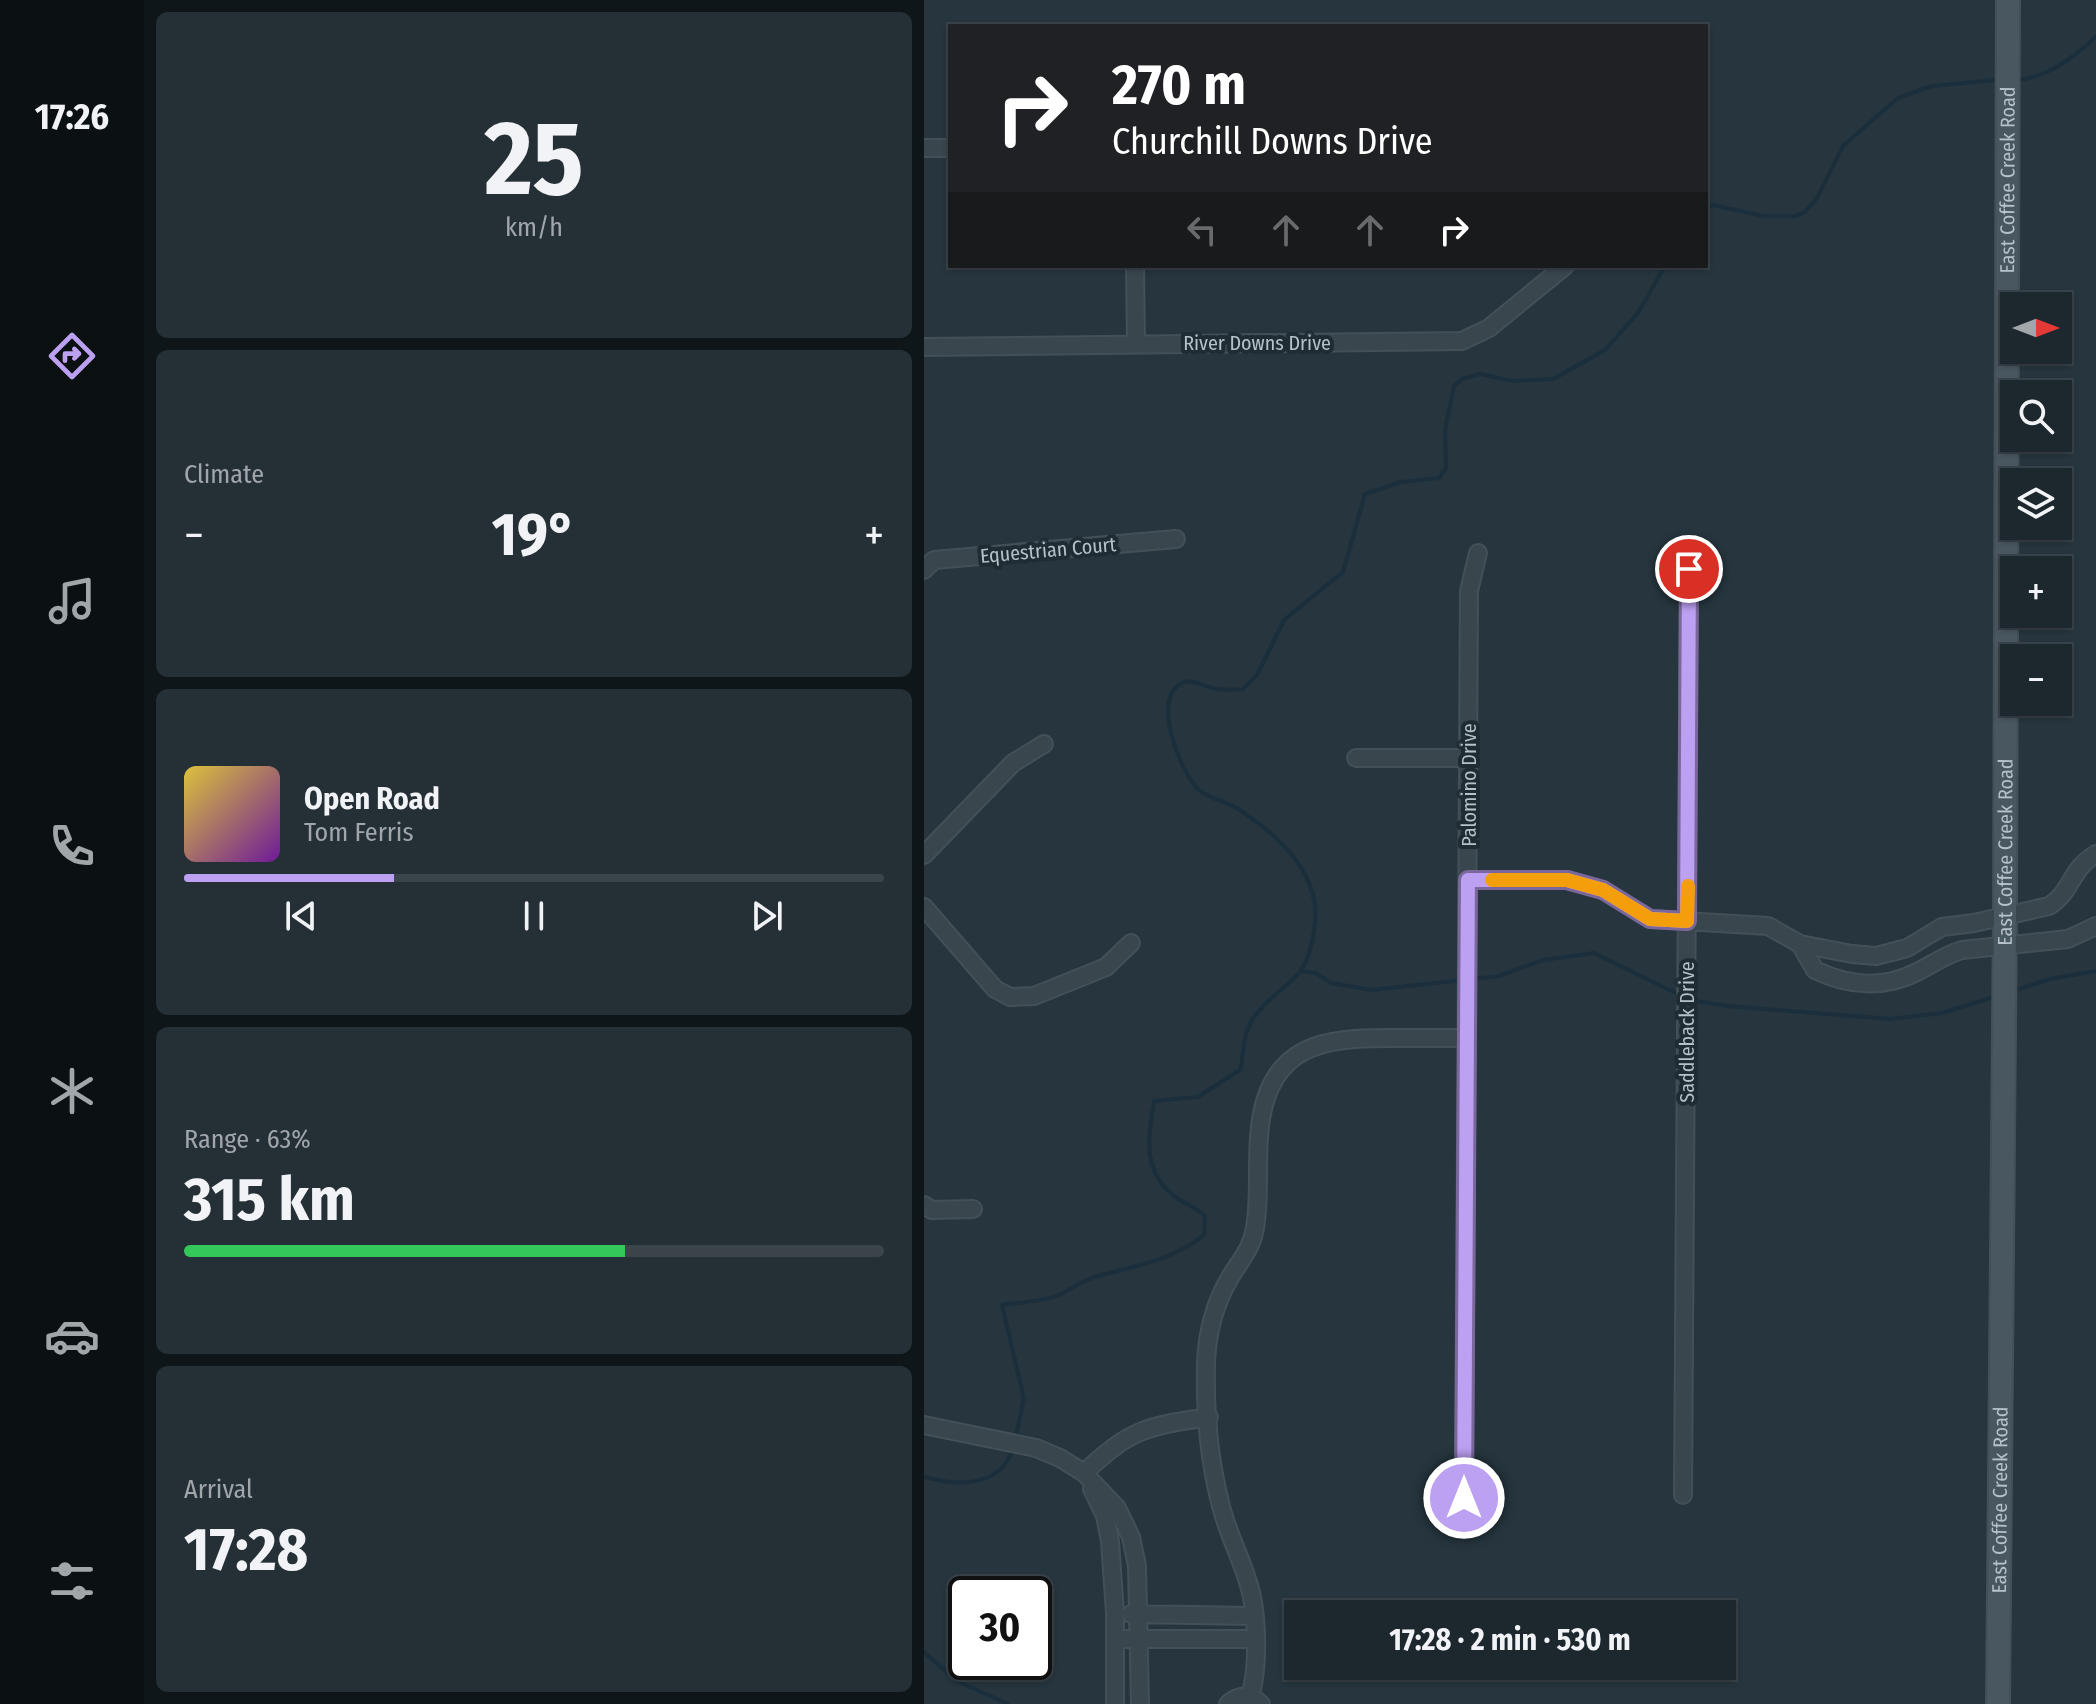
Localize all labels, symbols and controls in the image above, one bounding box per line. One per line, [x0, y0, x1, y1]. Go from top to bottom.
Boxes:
text: 270 m [1112, 52, 1246, 119]
icon: right [980, 56, 1084, 160]
street label: East Coffee Creek Road [1995, 86, 2020, 274]
text: 17:26 [35, 95, 109, 139]
text: 25 [484, 97, 584, 222]
text: Churchill Downs Drive [1112, 120, 1433, 164]
icon: left [1180, 208, 1224, 252]
icon: ahead [1264, 208, 1308, 252]
icon: ahead [1348, 208, 1392, 252]
icon: right [1432, 208, 1476, 252]
text: km/h [505, 212, 563, 243]
north arrow [2000, 292, 2072, 364]
map controls [2000, 292, 2072, 716]
icon: directions [44, 328, 100, 384]
street label: River Downs Drive [1183, 331, 1331, 355]
button: search [2000, 380, 2072, 452]
text: Climate [184, 459, 264, 490]
button: layers [2000, 468, 2072, 540]
text: 19° [492, 499, 576, 571]
text: − [184, 509, 204, 562]
text: + [864, 509, 884, 562]
street label: Equestrian Court [979, 532, 1117, 568]
pin [1655, 535, 1723, 603]
icon: arrive [1667, 547, 1711, 591]
button: + [2000, 556, 2072, 628]
icon: music [44, 573, 100, 629]
button: − [2000, 644, 2072, 716]
street label: Palomino Drive [1457, 723, 1481, 847]
street label: East Coffee Creek Road [1993, 758, 2018, 946]
text: Open Road [304, 781, 440, 817]
text: Tom Ferris [304, 817, 414, 848]
icon: phone [44, 818, 100, 874]
icon: previous [279, 894, 323, 938]
icon: pause [512, 894, 556, 938]
icon: next [745, 894, 789, 938]
street label: Saddleback Drive [1675, 961, 1699, 1103]
icon: climate [44, 1063, 100, 1119]
text: Range · 63% [184, 1124, 311, 1155]
text: 315 km [184, 1164, 355, 1236]
icon: car [44, 1308, 100, 1364]
street label: East Coffee Creek Road [1987, 1406, 2013, 1594]
position arrow [1422, 1456, 1506, 1540]
text: Arrival [184, 1474, 253, 1505]
text: 17:28 [184, 1514, 308, 1586]
icon: filters [44, 1553, 100, 1609]
speed limit sign: 30 [948, 1576, 1052, 1680]
text: 17:28 · 2 min · 530 m [1389, 1622, 1631, 1658]

